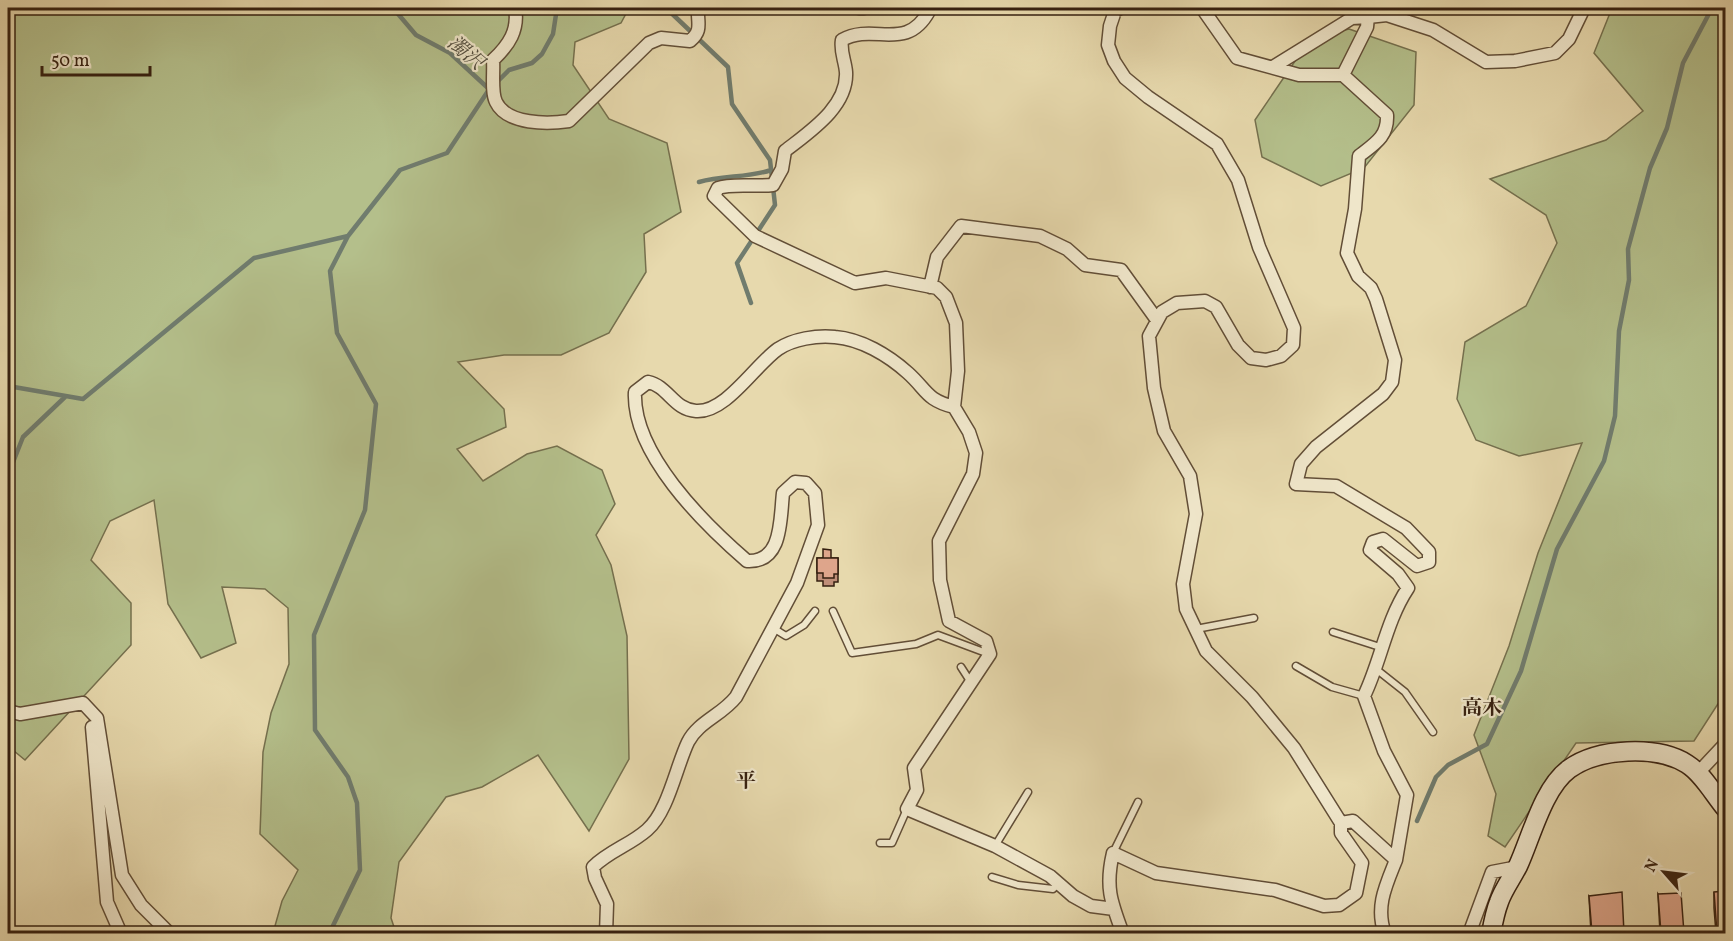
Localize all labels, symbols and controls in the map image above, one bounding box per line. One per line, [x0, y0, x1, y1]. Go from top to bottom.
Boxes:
water label: 濁沢 [440, 30, 491, 79]
scale bar [42, 39, 150, 77]
text: 50 m [51, 49, 90, 74]
district label: 高木 [1462, 695, 1502, 723]
district label: 平 [736, 768, 756, 796]
north arrow [1634, 842, 1694, 902]
text: N [1640, 855, 1665, 876]

